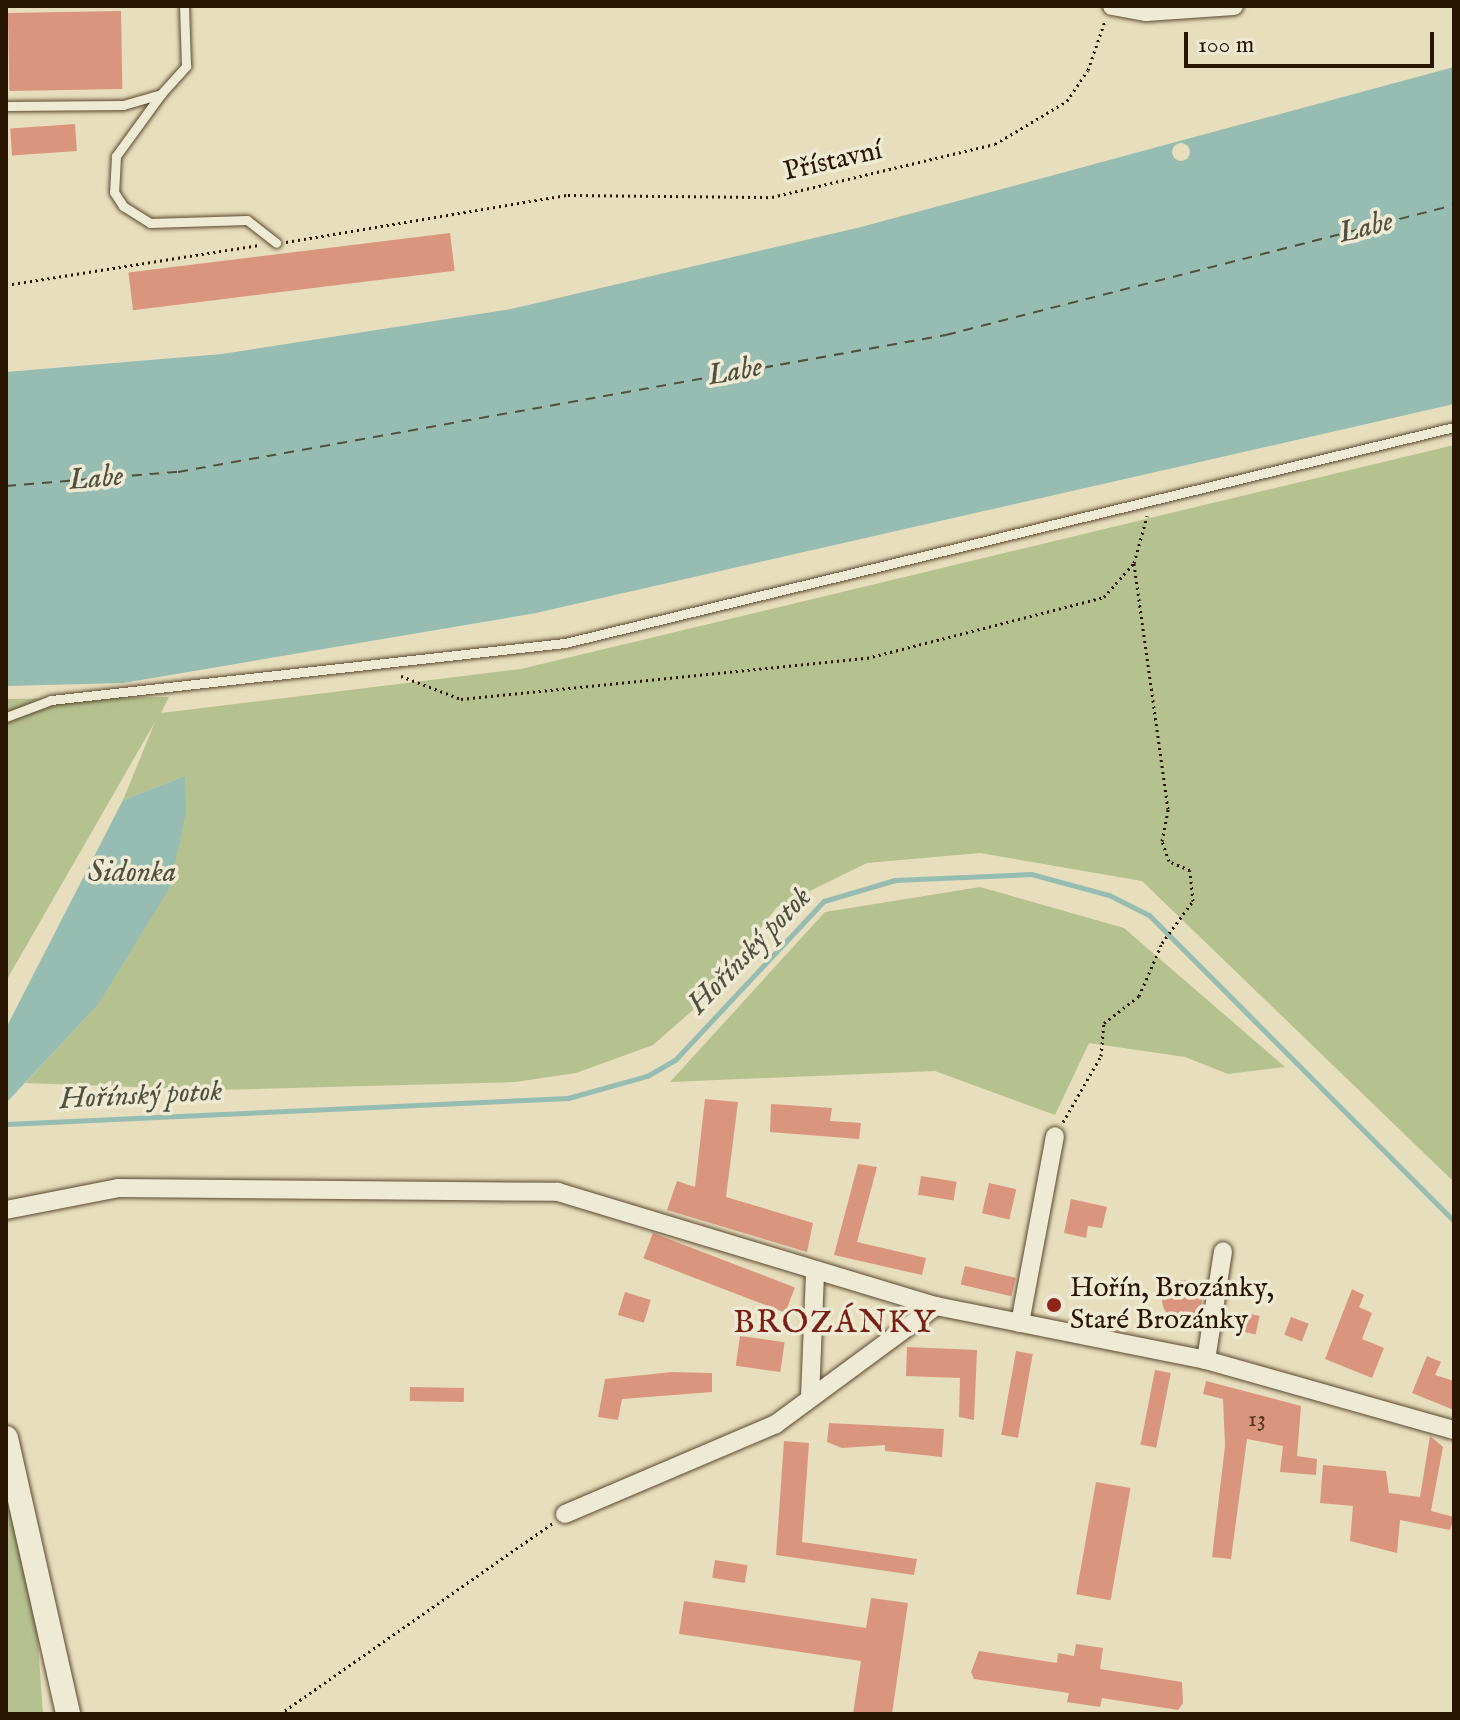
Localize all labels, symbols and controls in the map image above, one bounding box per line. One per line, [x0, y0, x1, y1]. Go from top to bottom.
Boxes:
scale bar [1188, 16, 1438, 66]
text: 100 m [1198, 30, 1254, 61]
street label: Přístavní [780, 134, 886, 190]
water label: Labe [1335, 204, 1397, 252]
water label: Labe [705, 350, 765, 394]
water label: Labe [67, 459, 125, 499]
water label: Sidonka [88, 855, 176, 891]
water label: Hořínský potok [680, 880, 820, 1022]
water label: Hořínský potok [59, 1074, 223, 1118]
place label: Hořín, Brozánky, Staré Brozánky [1070, 1272, 1274, 1338]
marker: Hořín, Brozánky, Staré Brozánky [1045, 1296, 1063, 1314]
district label: BROZÁNKY [733, 1305, 937, 1343]
house number: 13 [1248, 1406, 1266, 1434]

